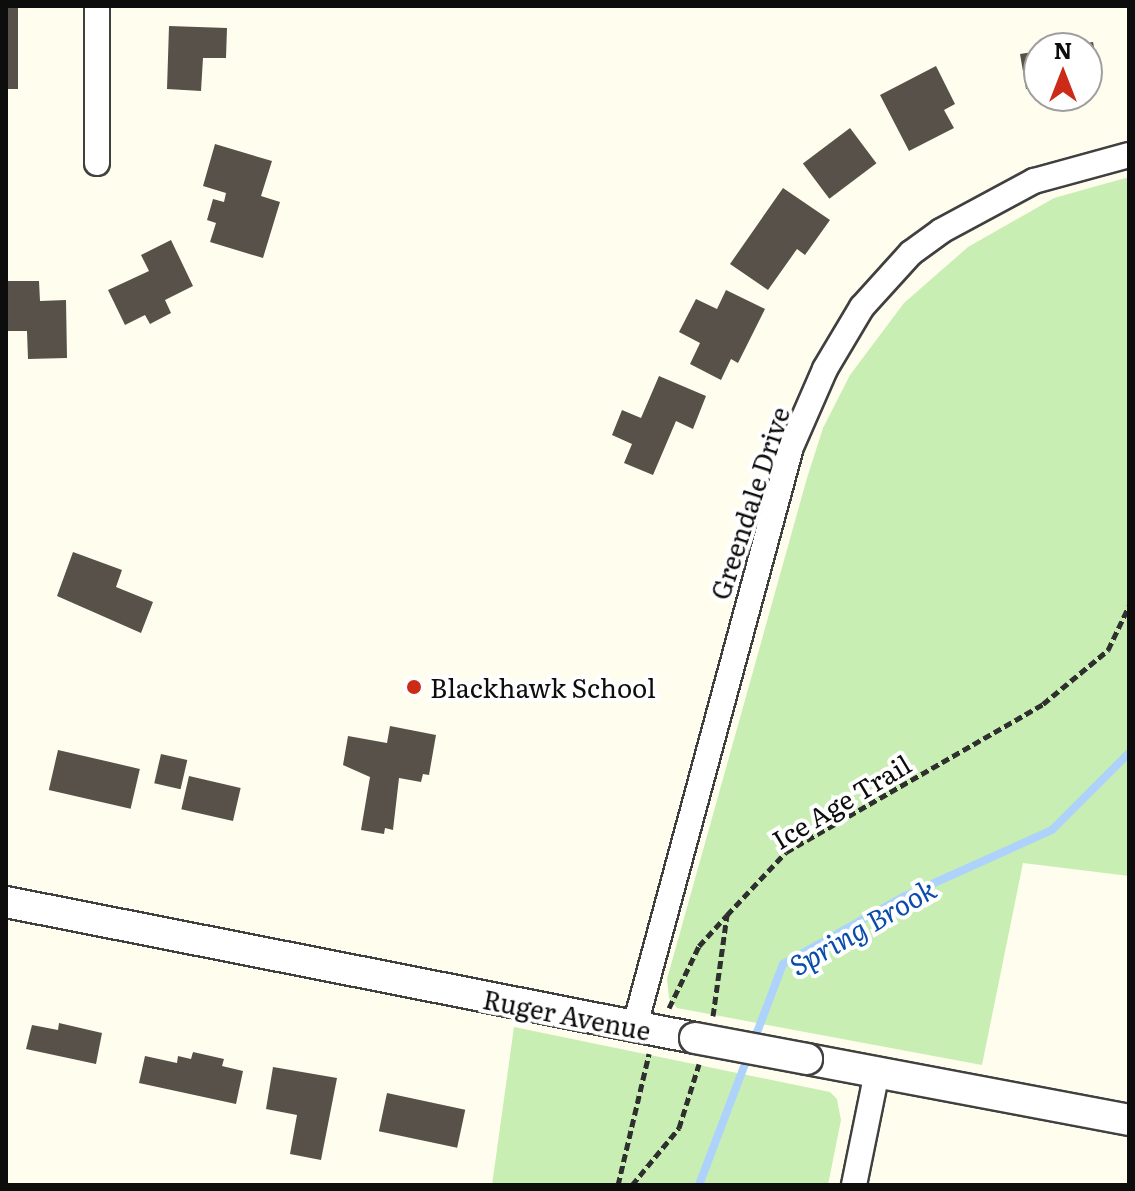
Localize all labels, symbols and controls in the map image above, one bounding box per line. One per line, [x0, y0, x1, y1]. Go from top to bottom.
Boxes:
north arrow [1023, 32, 1103, 112]
text: N [1054, 33, 1072, 66]
street label: Greendale Drive [703, 403, 795, 603]
place label: Blackhawk School [430, 671, 656, 703]
marker: Blackhawk School [405, 678, 423, 696]
street label: Ice Age Trail [766, 747, 916, 855]
water label: Spring Brook [783, 871, 941, 981]
street label: Ruger Avenue [481, 982, 653, 1046]

